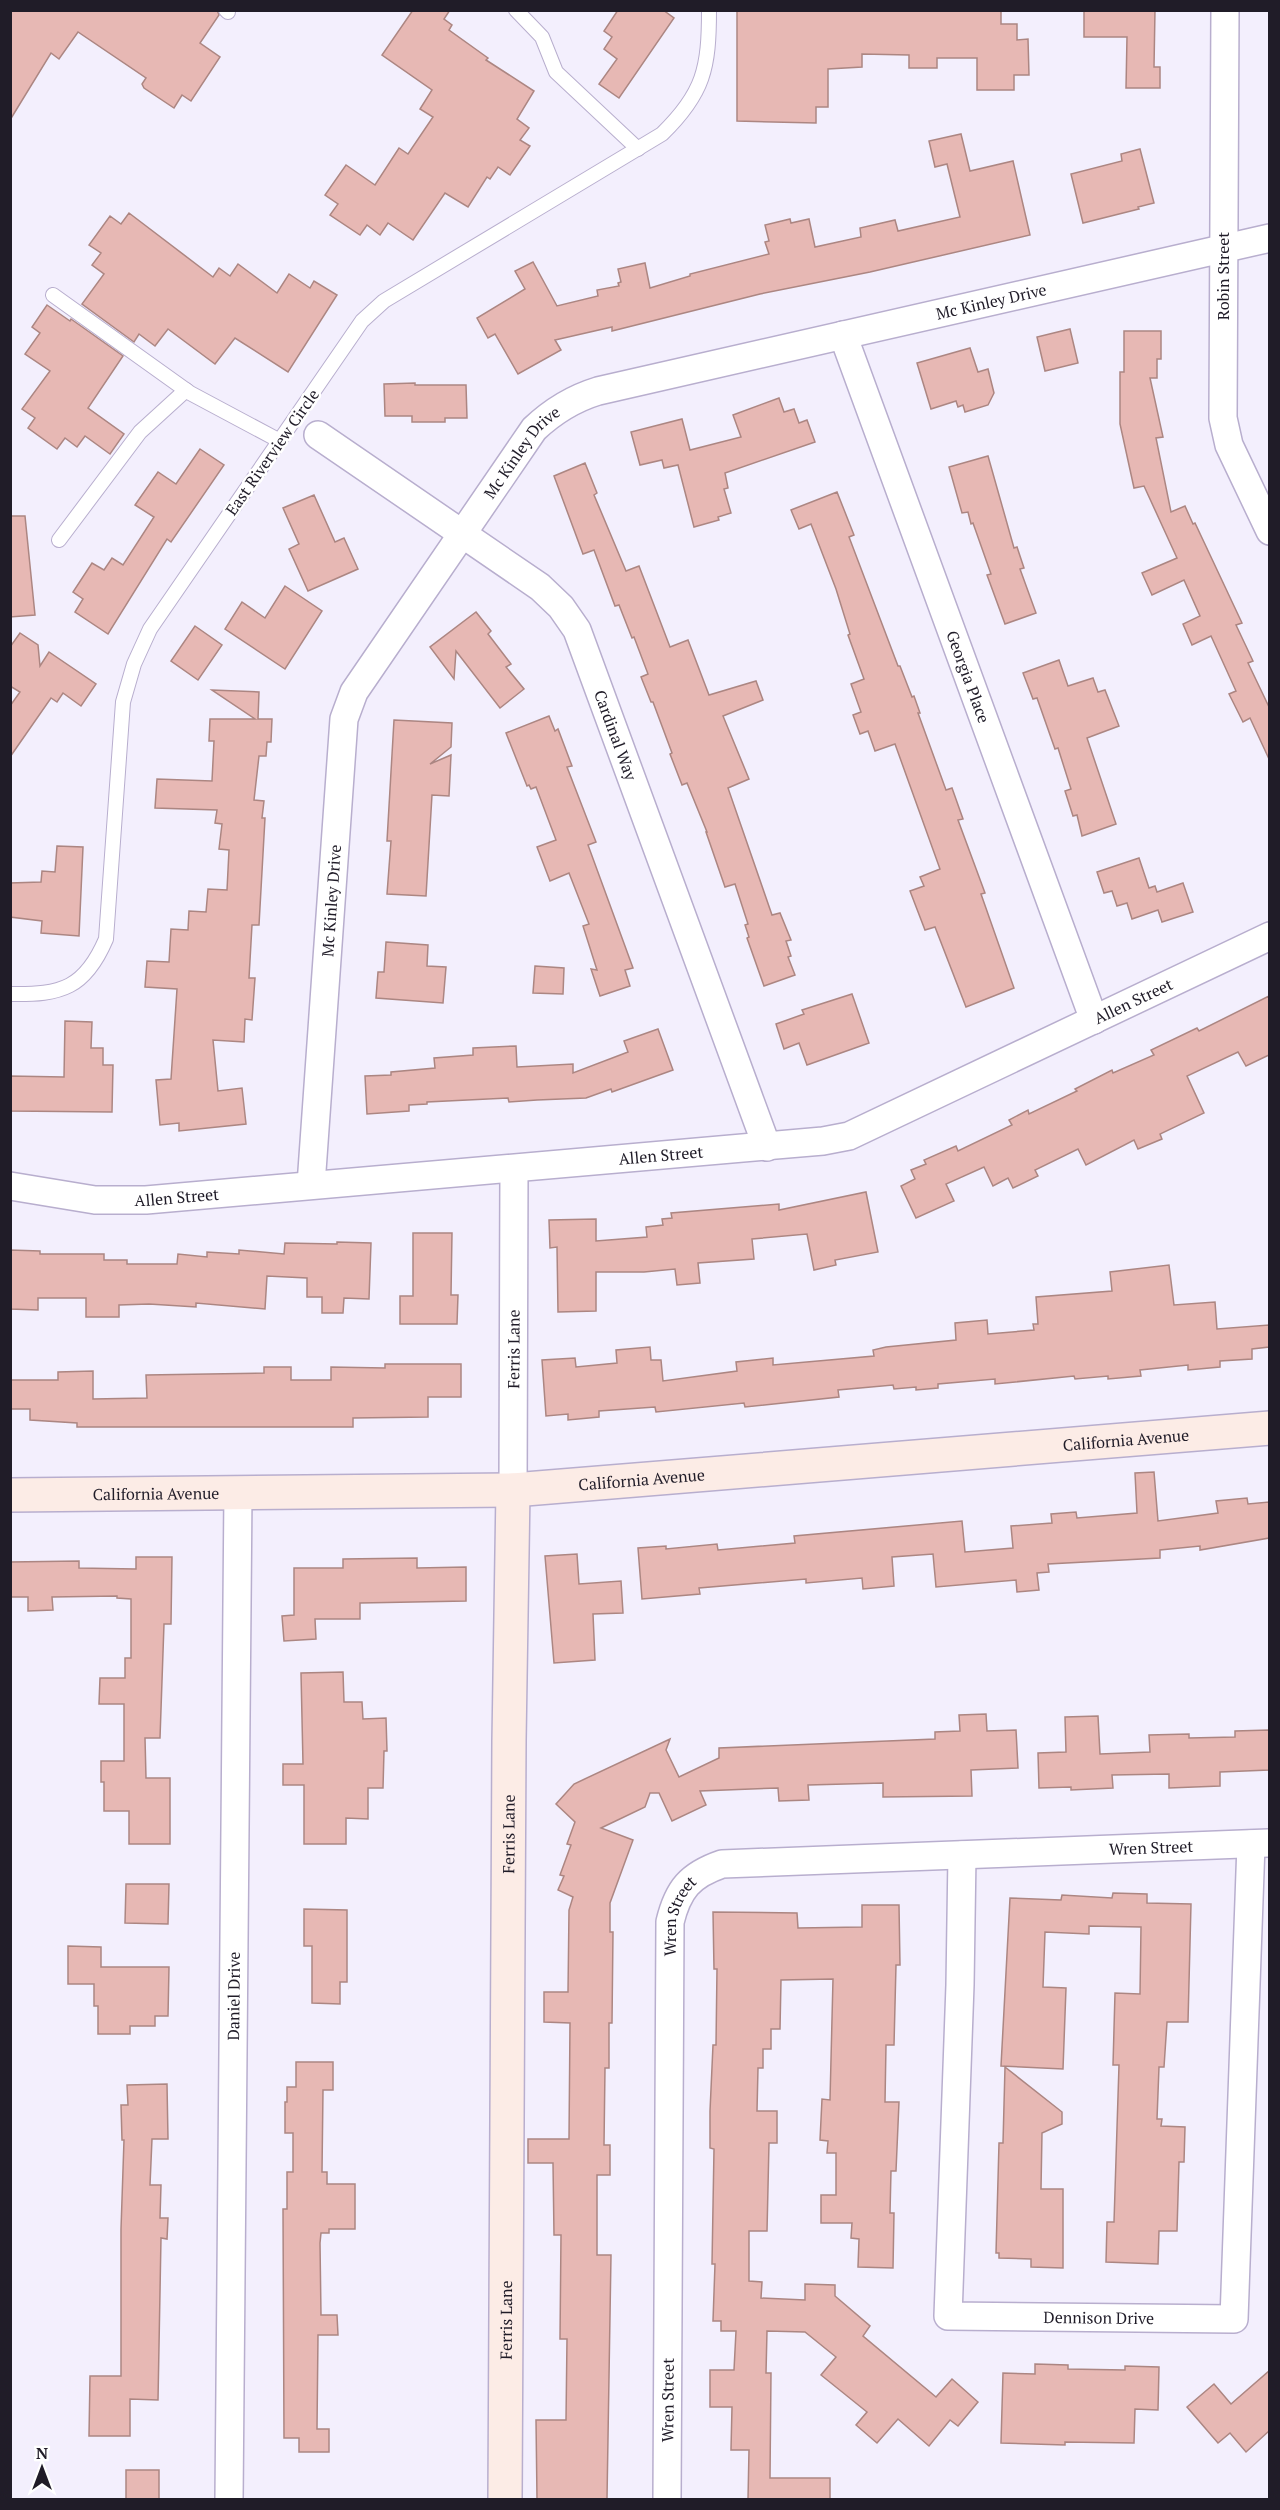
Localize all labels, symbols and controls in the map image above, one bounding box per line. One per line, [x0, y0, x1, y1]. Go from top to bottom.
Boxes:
street label: Robin Street [1212, 232, 1234, 320]
street label: Mc Kinley Drive [934, 278, 1049, 325]
street label: East Riverview Circle [220, 384, 324, 520]
street label: Mc Kinley Drive [479, 401, 564, 503]
street label: Georgia Place [941, 627, 995, 726]
street label: Cardinal Way [589, 687, 643, 784]
street label: Mc Kinley Drive [316, 844, 346, 958]
street label: Allen Street [1090, 973, 1176, 1029]
street label: Allen Street [618, 1140, 704, 1170]
street label: Allen Street [134, 1183, 220, 1211]
street label: Ferris Lane [502, 1309, 525, 1389]
street label: California Avenue [1062, 1424, 1190, 1456]
street label: California Avenue [577, 1463, 706, 1496]
street label: California Avenue [93, 1482, 219, 1505]
street label: Ferris Lane [497, 1794, 520, 1874]
street label: Wren Street [1109, 1835, 1194, 1860]
street label: Wren Street [659, 1870, 701, 1956]
street label: Daniel Drive [222, 1952, 245, 2040]
street label: Ferris Lane [495, 2280, 517, 2360]
street label: Dennison Drive [1043, 2306, 1154, 2329]
street label: Wren Street [656, 2358, 679, 2442]
north arrow [12, 2438, 72, 2498]
text: N [36, 2442, 48, 2464]

